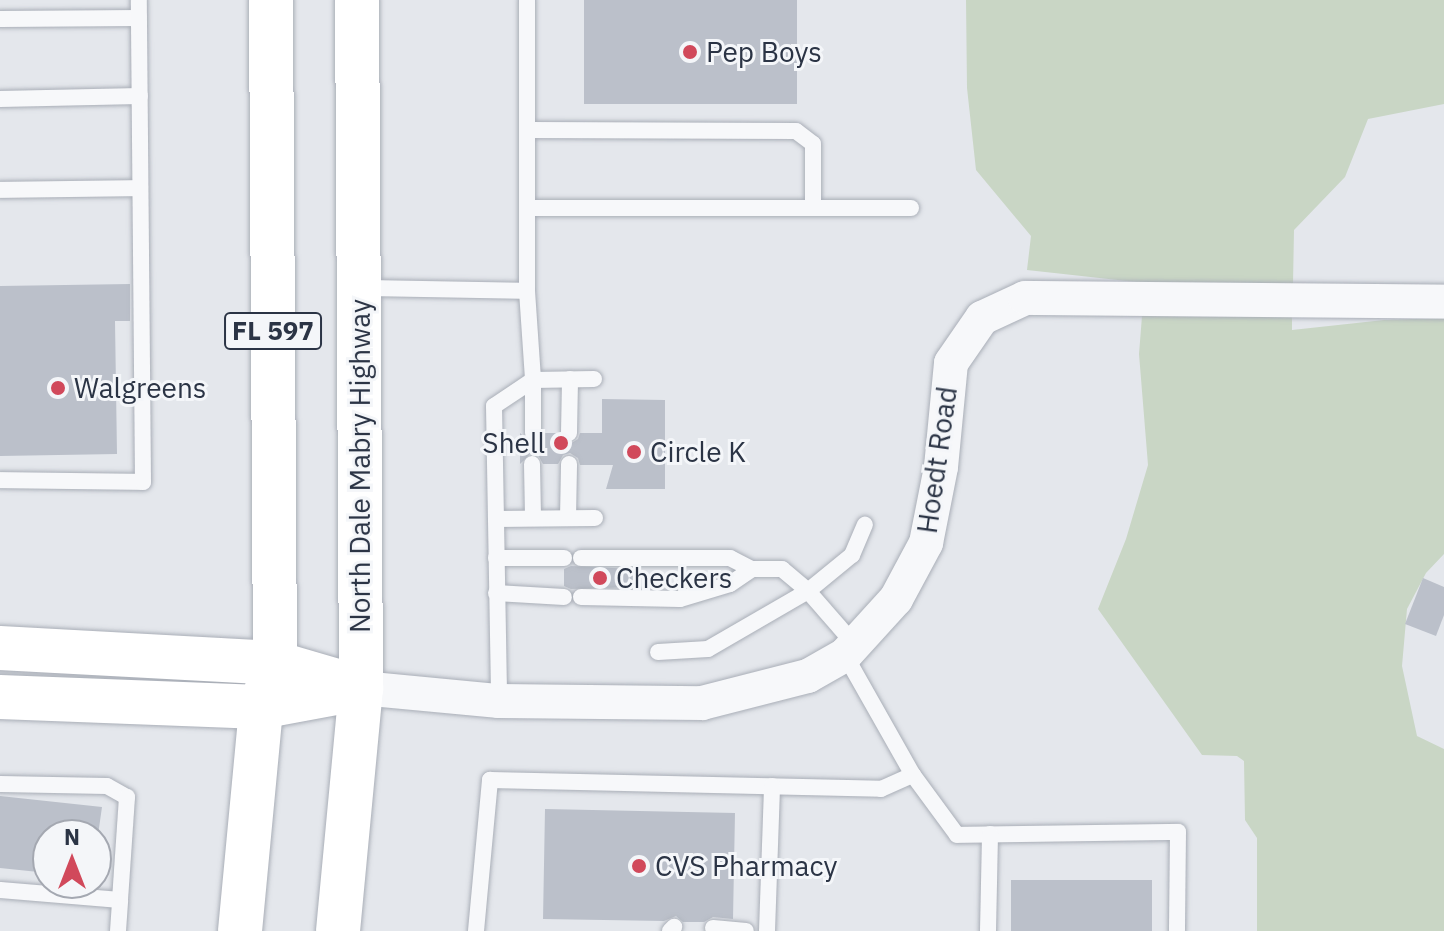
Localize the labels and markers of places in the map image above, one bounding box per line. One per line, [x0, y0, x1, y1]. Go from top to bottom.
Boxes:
place label: Pep Boys [706, 35, 822, 69]
marker: Pep Boys [681, 43, 699, 61]
place label: Walgreens [74, 371, 206, 405]
marker: Walgreens [49, 379, 67, 397]
place label: Shell [482, 426, 545, 460]
marker: Shell [552, 434, 570, 452]
place label: Circle K [650, 435, 746, 469]
marker: Circle K [625, 443, 643, 461]
place label: Checkers [616, 561, 732, 595]
marker: Checkers [591, 569, 609, 587]
place label: CVS Pharmacy [655, 849, 838, 883]
marker: CVS Pharmacy [630, 857, 648, 875]

